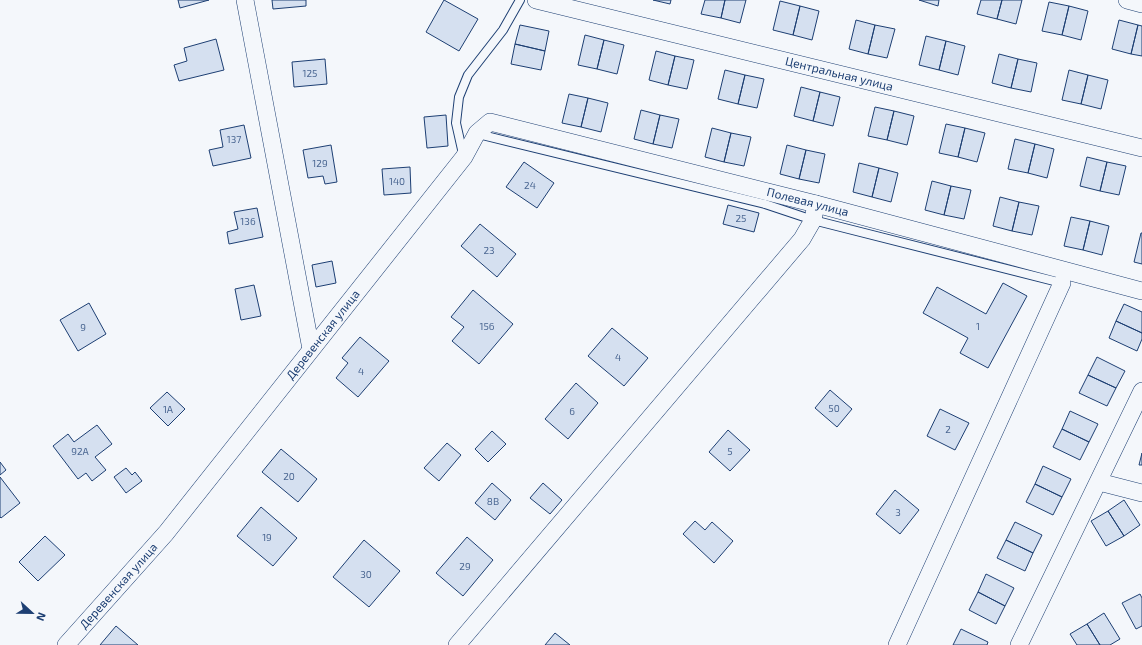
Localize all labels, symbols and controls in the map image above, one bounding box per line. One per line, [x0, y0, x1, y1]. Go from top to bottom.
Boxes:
street label: Центральная улица [784, 53, 895, 93]
house number: 125 [303, 67, 317, 79]
house number: 137 [227, 133, 241, 145]
house number: 129 [312, 157, 328, 169]
house number: 140 [389, 175, 405, 187]
house number: 24 [524, 179, 536, 191]
street label: Полевая улица [766, 184, 851, 218]
house number: 25 [736, 212, 746, 224]
house number: 136 [240, 215, 256, 227]
house number: 23 [483, 244, 495, 256]
street label: Деревенская улица [283, 287, 362, 382]
house number: 156 [479, 320, 495, 332]
house number: 1 [976, 320, 980, 332]
house number: 9 [80, 321, 86, 333]
house number: 4 [615, 351, 621, 363]
house number: 4 [358, 365, 364, 377]
house number: 50 [828, 402, 840, 414]
house number: 1А [163, 403, 174, 415]
house number: 6 [569, 405, 575, 417]
house number: 2 [945, 423, 951, 435]
house number: 92А [71, 445, 90, 457]
house number: 5 [727, 445, 733, 457]
house number: 20 [283, 470, 295, 482]
house number: 8В [487, 495, 499, 507]
house number: 3 [895, 506, 901, 518]
house number: 19 [262, 531, 272, 543]
street label: Деревенская улица [76, 540, 160, 631]
house number: 29 [459, 560, 471, 572]
house number: 30 [360, 568, 372, 580]
north arrow [12, 593, 52, 633]
text: N [34, 611, 49, 623]

